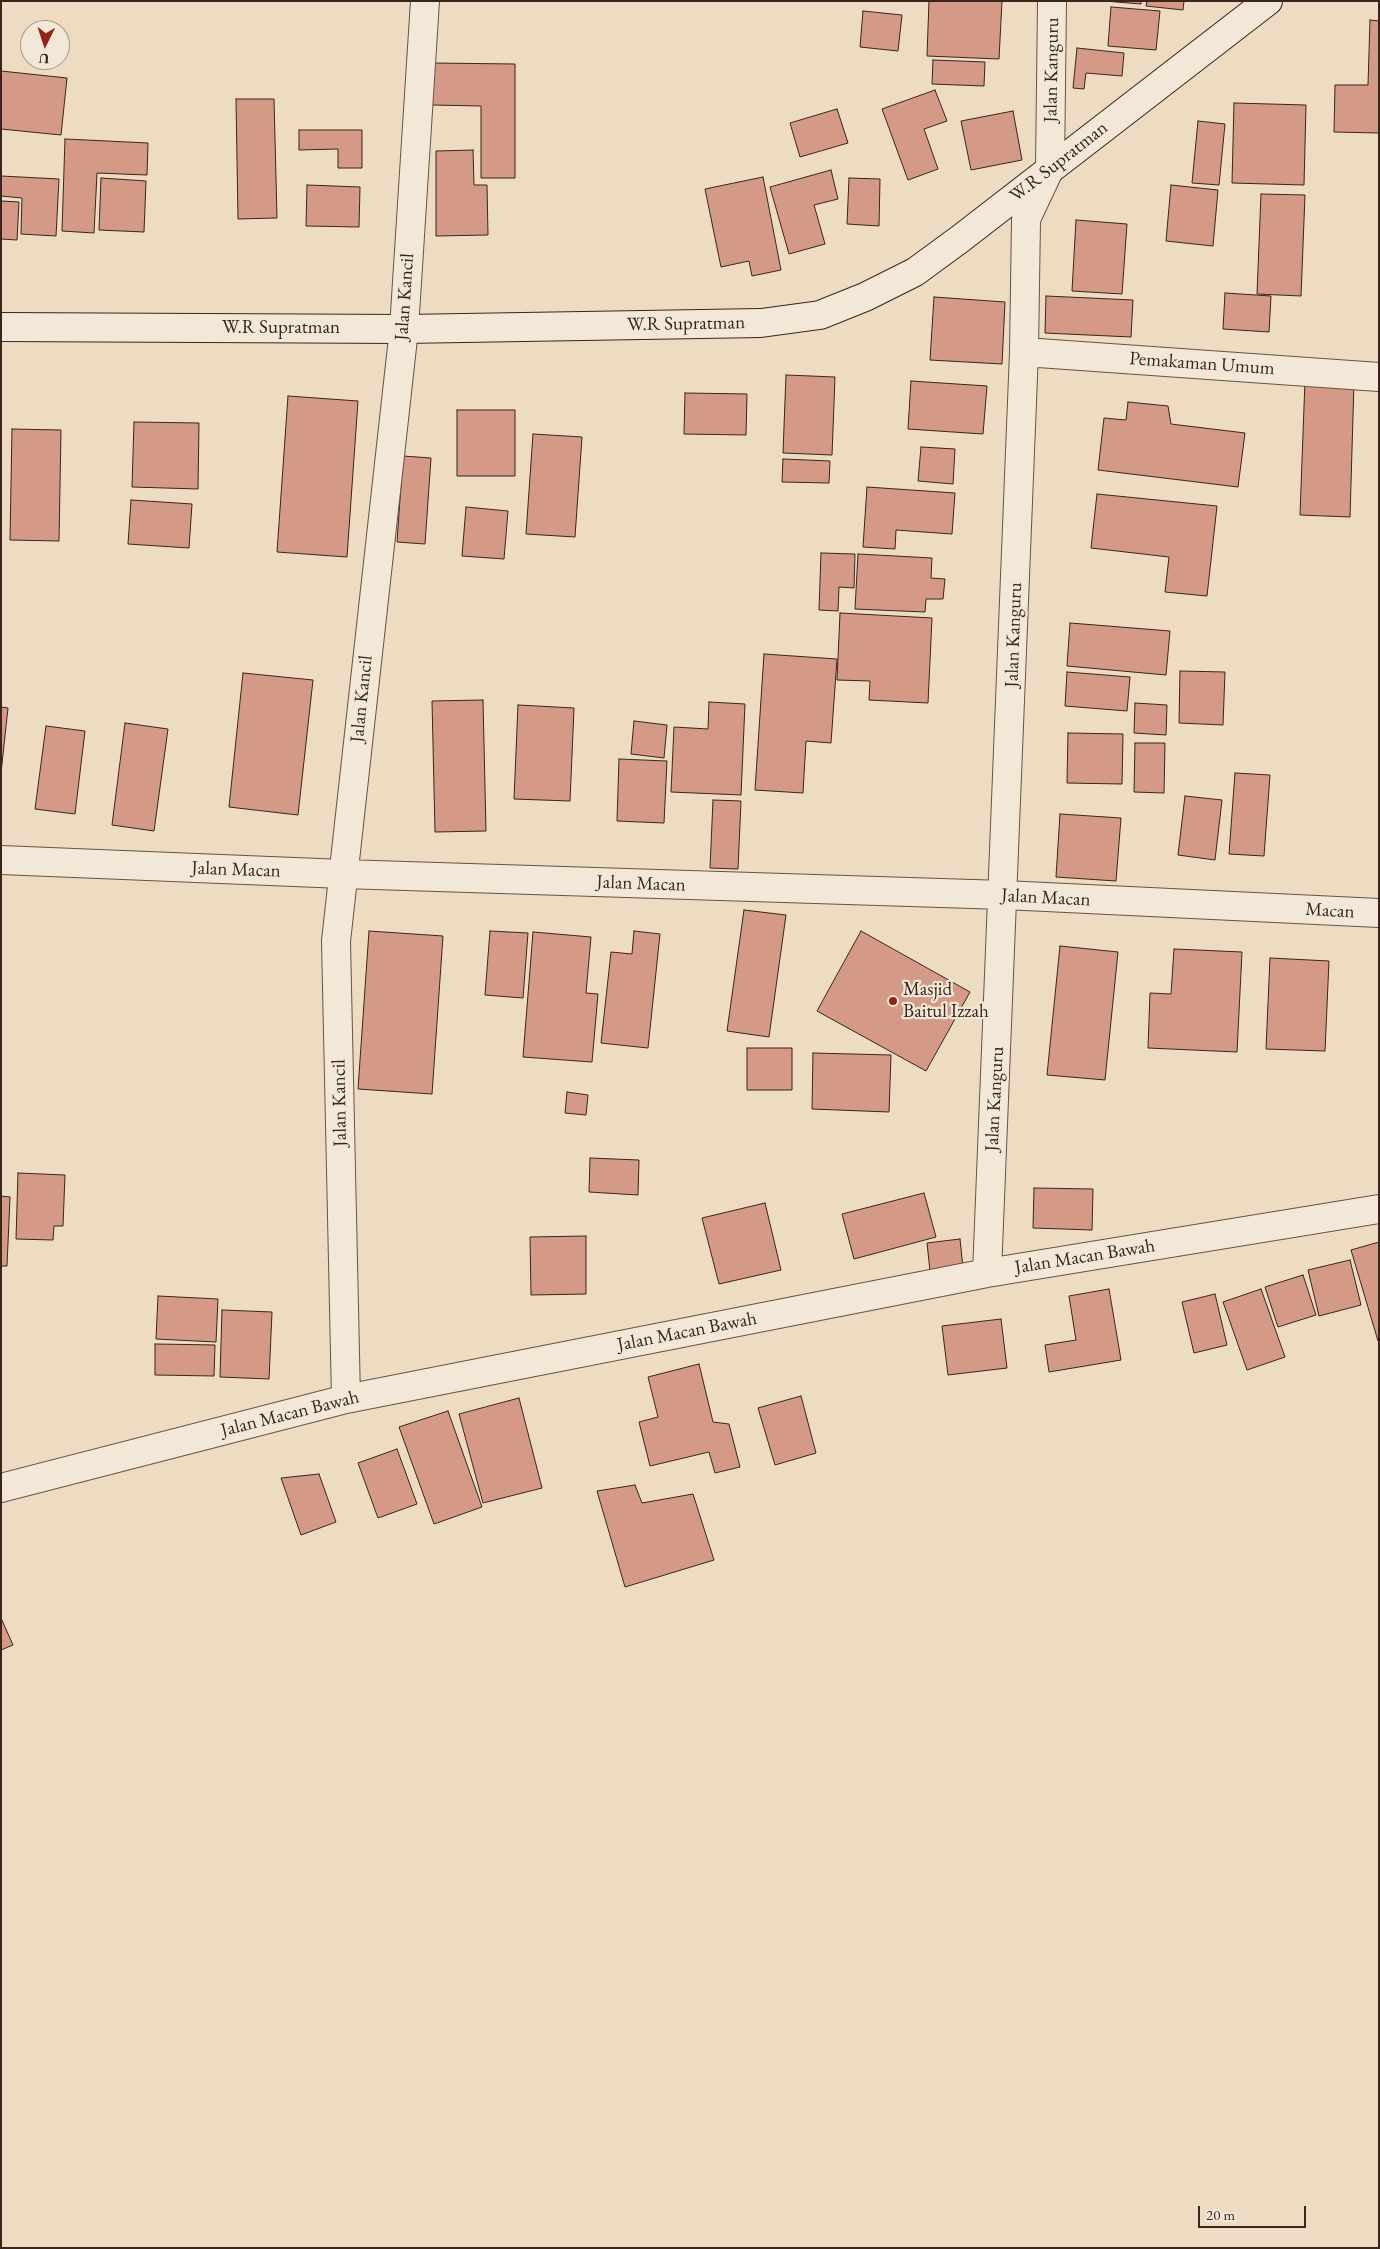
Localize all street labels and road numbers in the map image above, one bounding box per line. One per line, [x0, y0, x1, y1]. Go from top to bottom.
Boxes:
street label: Jalan Kanguru [1040, 17, 1064, 123]
street label: W.R Supratman [1005, 117, 1113, 207]
street label: Jalan Kancil [391, 253, 419, 341]
street label: W.R Supratman [627, 312, 745, 336]
street label: W.R Supratman [222, 317, 340, 339]
street label: Pemakaman Umum [1129, 348, 1275, 380]
street label: Jalan Kanguru [1001, 582, 1027, 688]
street label: Jalan Kancil [346, 654, 378, 744]
street label: Jalan Macan [191, 857, 281, 883]
street label: Jalan Macan [596, 871, 686, 897]
street label: Jalan Macan [1001, 884, 1091, 912]
street label: Macan [1305, 898, 1355, 924]
street label: Jalan Kanguru [981, 1046, 1009, 1152]
street label: Jalan Kancil [328, 1059, 352, 1147]
street label: Jalan Macan Bawah [1013, 1235, 1157, 1279]
street label: Jalan Macan Bawah [615, 1307, 759, 1357]
street label: Jalan Macan Bawah [219, 1386, 361, 1442]

